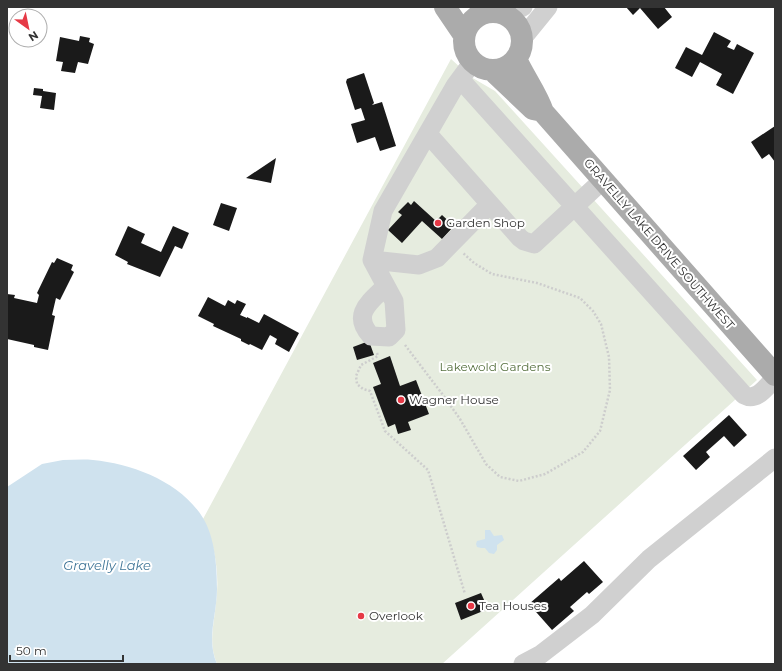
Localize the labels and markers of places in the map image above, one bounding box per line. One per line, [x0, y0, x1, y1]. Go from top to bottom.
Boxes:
place label: Garden Shop [446, 215, 525, 230]
marker: Garden Shop [433, 218, 443, 228]
place label: Wagner House [409, 392, 499, 407]
marker: Wagner House [396, 395, 406, 405]
place label: Tea Houses [479, 598, 547, 613]
marker: Tea Houses [466, 601, 476, 611]
place label: Overlook [369, 608, 424, 623]
marker: Overlook [356, 611, 366, 621]

